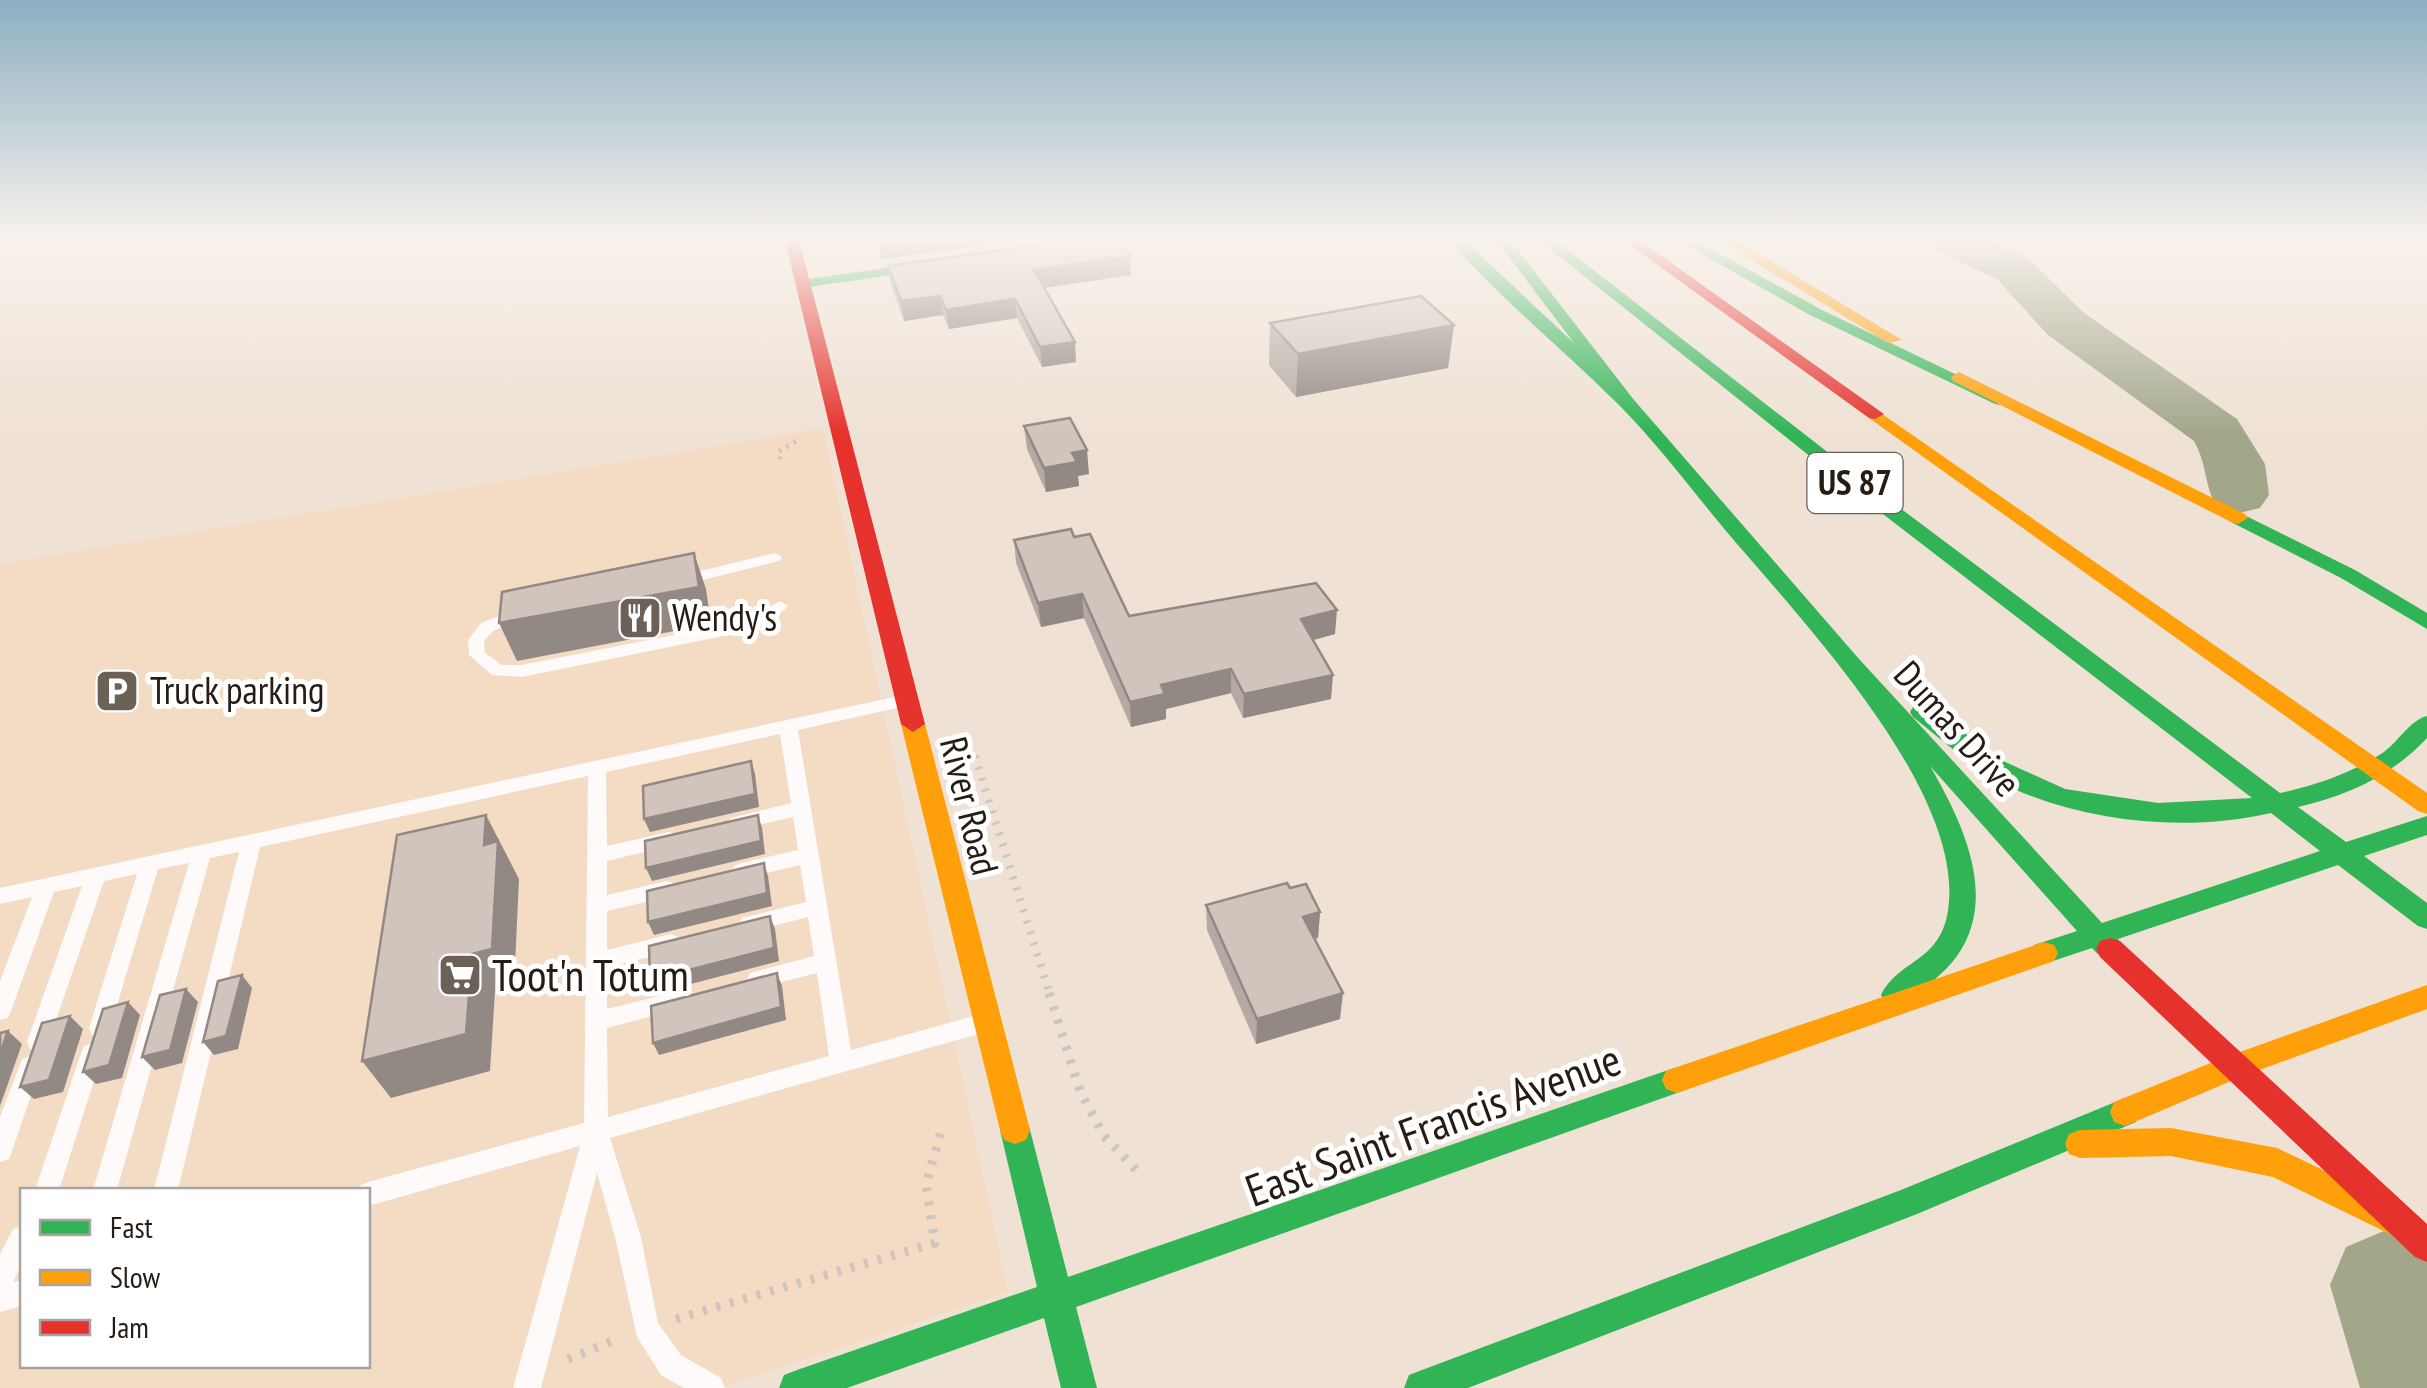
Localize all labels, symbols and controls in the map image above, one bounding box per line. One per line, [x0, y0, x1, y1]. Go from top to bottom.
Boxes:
road number: US 87 [1808, 453, 1902, 513]
place label: Wendy's [672, 592, 777, 641]
restaurant icon: Wendy's [617, 595, 663, 641]
street label: Dumas Drive [1884, 650, 2032, 806]
place label: Truck parking [150, 665, 324, 714]
parking icon: Truck parking [94, 668, 140, 714]
street label: River Road [930, 732, 1011, 880]
place label: Toot'n Totum [492, 945, 689, 1003]
supermarket icon: Toot'n Totum [437, 952, 483, 998]
street label: East Saint Francis Avenue [1237, 1029, 1628, 1219]
legend [20, 1188, 370, 1368]
text: Fast [110, 1207, 154, 1246]
text: Slow [110, 1257, 161, 1296]
text: Jam [109, 1307, 149, 1346]

